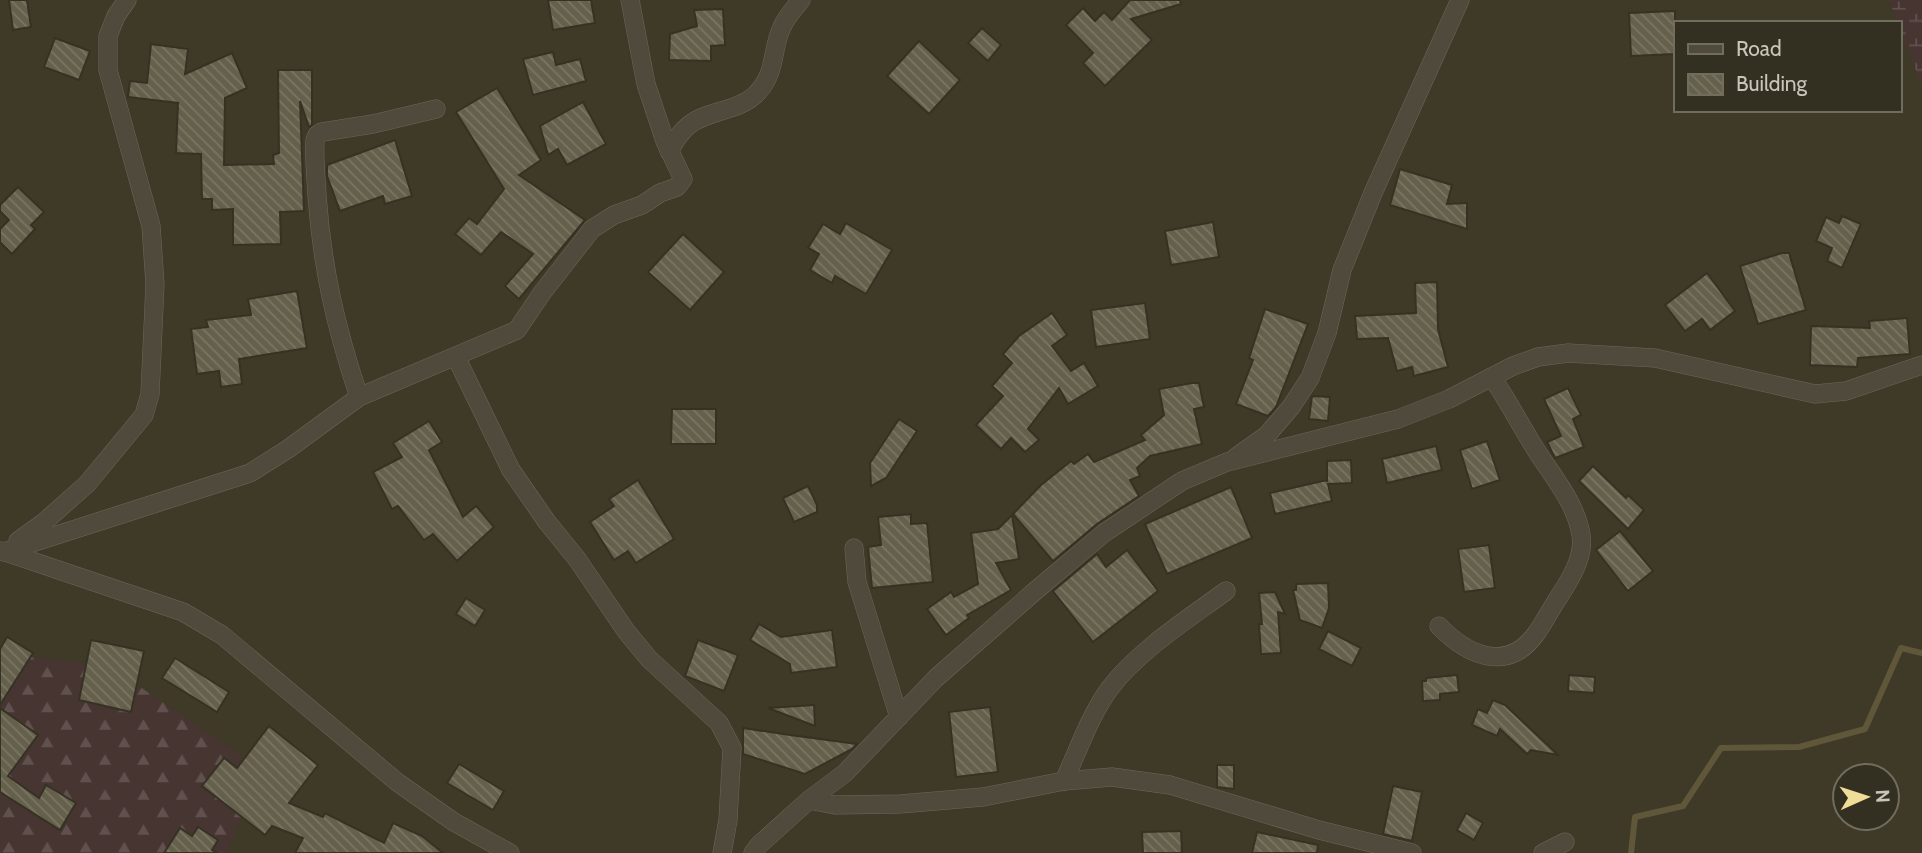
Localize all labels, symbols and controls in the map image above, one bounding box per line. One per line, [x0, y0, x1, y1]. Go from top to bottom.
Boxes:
legend [1674, 21, 1901, 112]
text: Road [1736, 36, 1782, 61]
text: Building [1736, 71, 1808, 96]
north arrow [1831, 762, 1901, 832]
text: N [1871, 789, 1894, 803]

